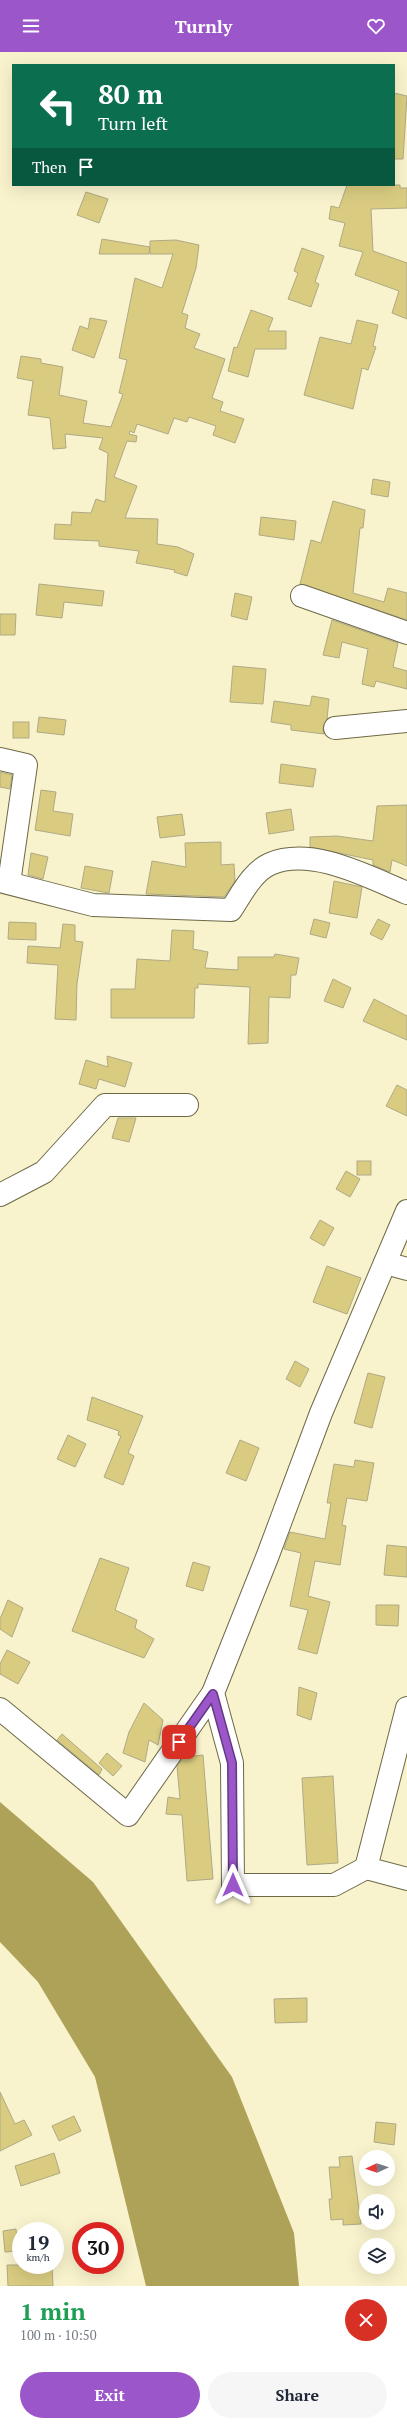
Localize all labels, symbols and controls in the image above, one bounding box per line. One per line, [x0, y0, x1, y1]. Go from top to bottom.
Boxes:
text: Turnly [175, 14, 232, 38]
icon: menu [20, 15, 42, 37]
icon: heart [365, 15, 387, 37]
text: 80 m [98, 75, 163, 112]
icon: left [32, 80, 84, 132]
text: Turn left [98, 111, 168, 135]
icon: arrive [75, 156, 97, 178]
text: Then [32, 157, 67, 177]
pin [162, 1725, 196, 1759]
icon: arrive [168, 1731, 190, 1753]
position arrow [212, 1864, 254, 1906]
north arrow [359, 2150, 395, 2186]
map controls [359, 2150, 395, 2274]
button: sound [359, 2194, 395, 2230]
speed limit sign: 30 [72, 2222, 124, 2274]
text: 19 [27, 2229, 49, 2256]
button: layers [359, 2238, 395, 2274]
text: km/h [26, 2251, 50, 2264]
text: 1 min [20, 2295, 86, 2327]
button: close [345, 2299, 387, 2341]
text: 100 m · 10:50 [20, 2326, 97, 2344]
button: Exit [20, 2372, 200, 2418]
button: Share [208, 2372, 387, 2418]

